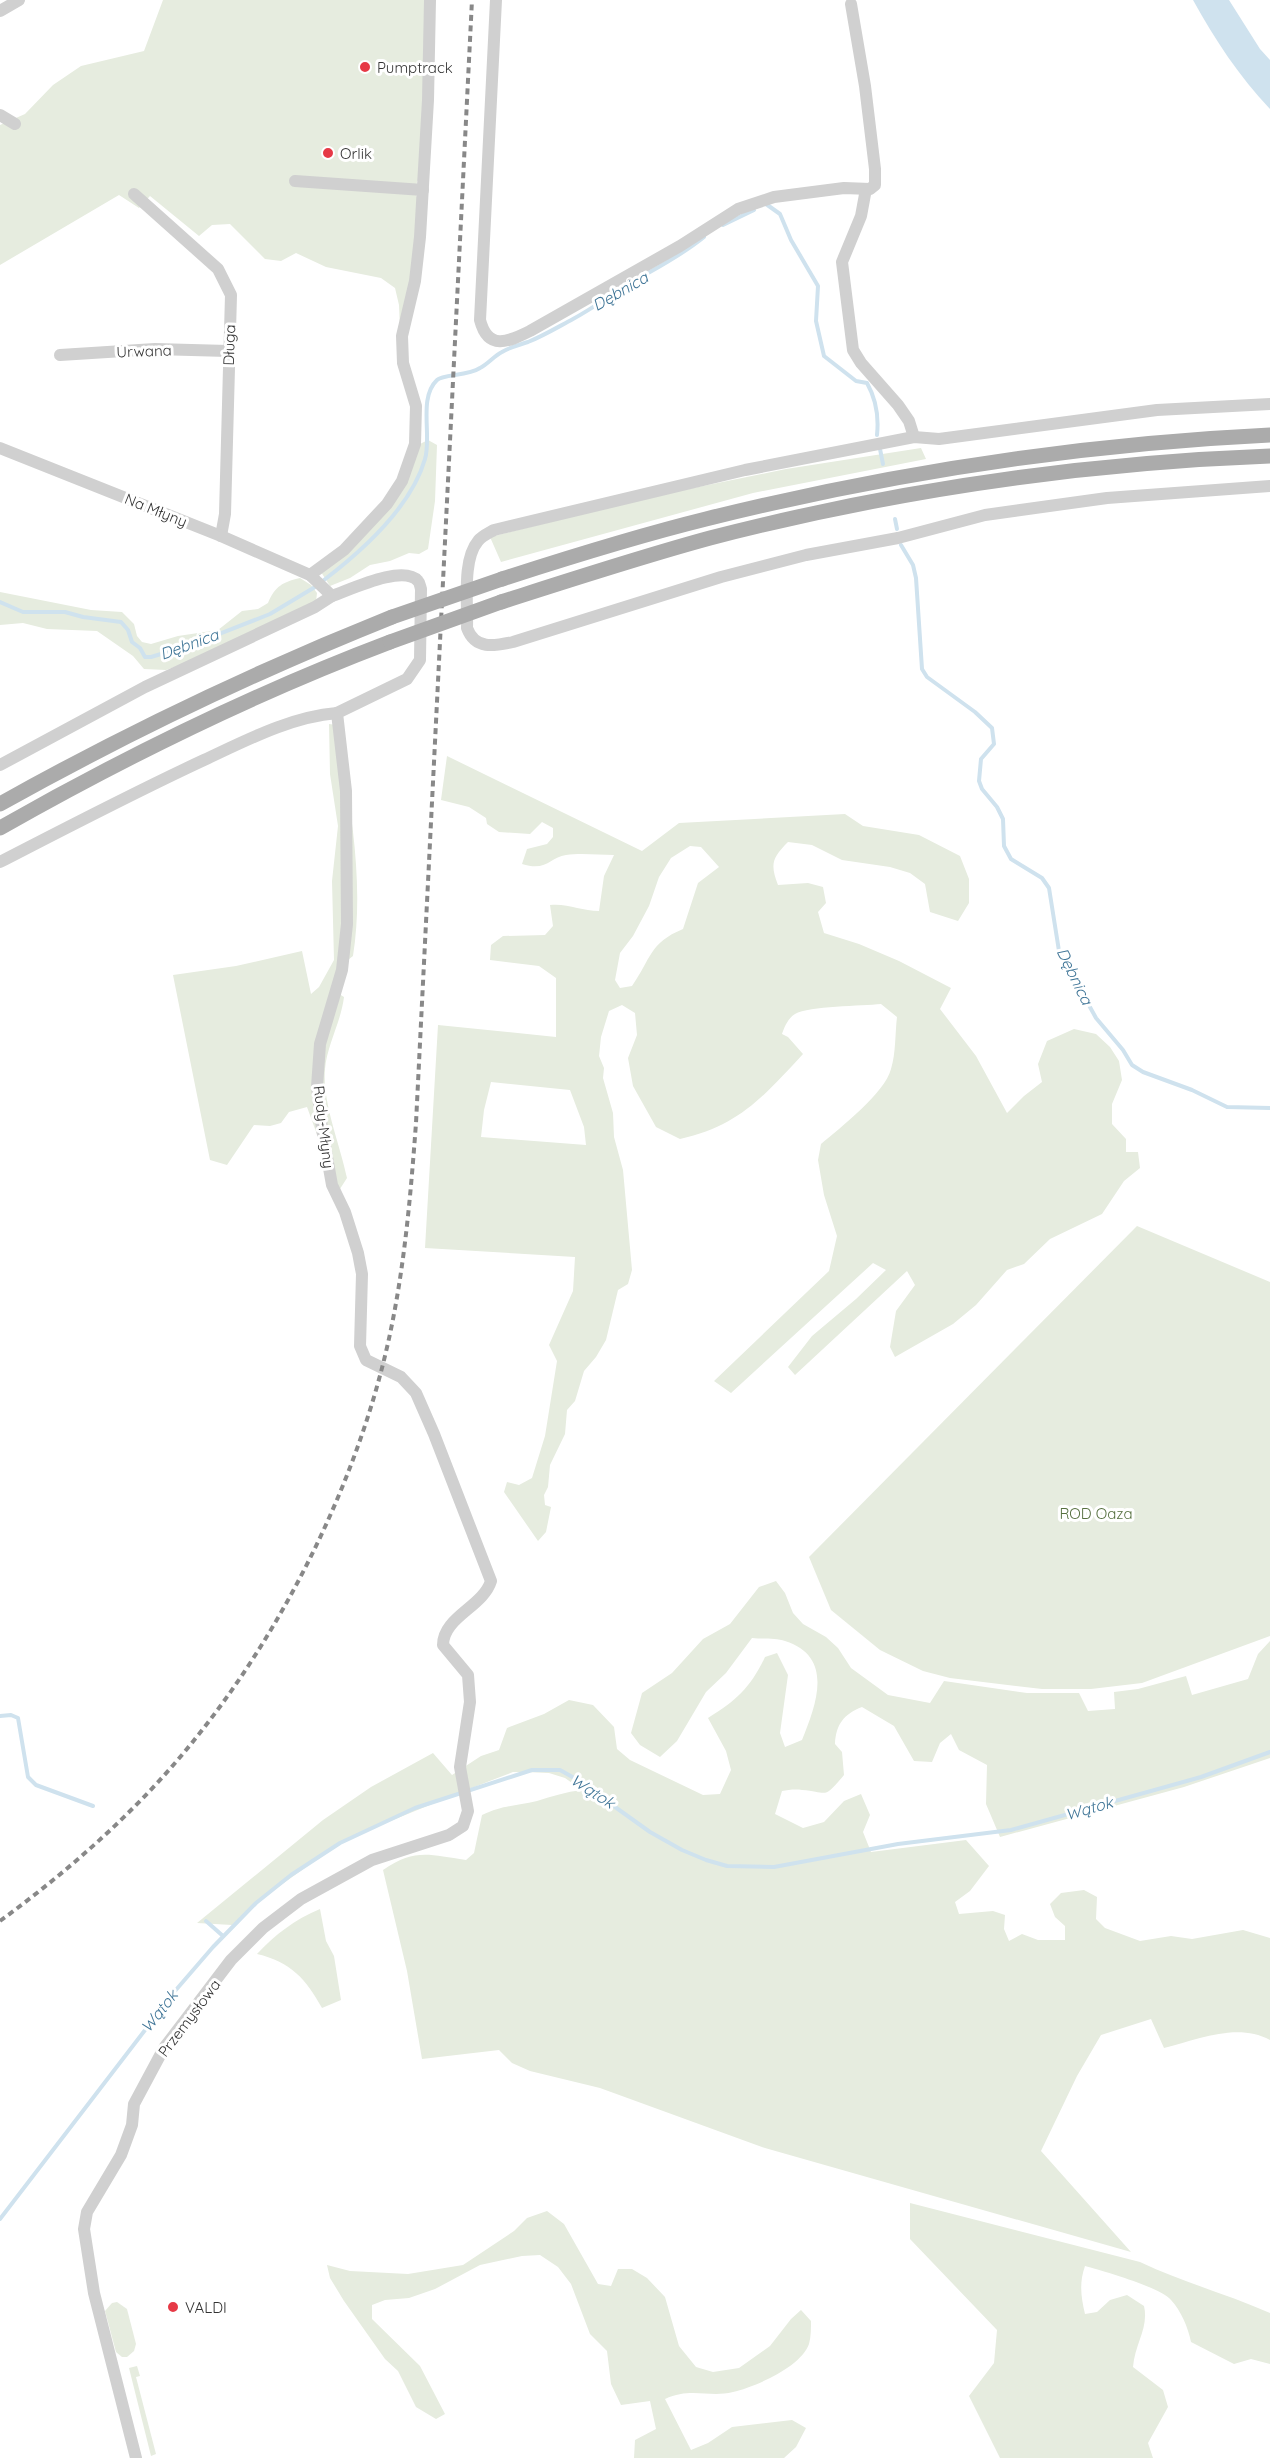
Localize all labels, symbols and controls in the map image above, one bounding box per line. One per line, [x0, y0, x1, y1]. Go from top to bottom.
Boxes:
place label: Pumptrack [377, 58, 453, 77]
marker: Pumptrack [358, 60, 372, 74]
place label: Orlik [340, 144, 372, 163]
marker: Orlik [321, 146, 335, 160]
water label: Dębnica [589, 266, 653, 315]
street label: Długa [219, 324, 239, 366]
street label: Urwana [116, 341, 172, 361]
street label: Na Młyny [122, 489, 190, 531]
water label: Dębnica [157, 624, 222, 664]
water label: Dębnica [1053, 944, 1098, 1009]
street label: Rudy-Młyny [309, 1084, 339, 1170]
park label: ROD Oaza [1059, 1504, 1133, 1523]
water label: Wątok [567, 1769, 620, 1813]
water label: Wątok [1063, 1791, 1116, 1824]
street label: Przemysłowa [154, 1975, 224, 2061]
water label: Wątok [136, 1985, 183, 2036]
place label: VALDI [185, 2298, 227, 2317]
marker: VALDI [166, 2300, 180, 2314]

